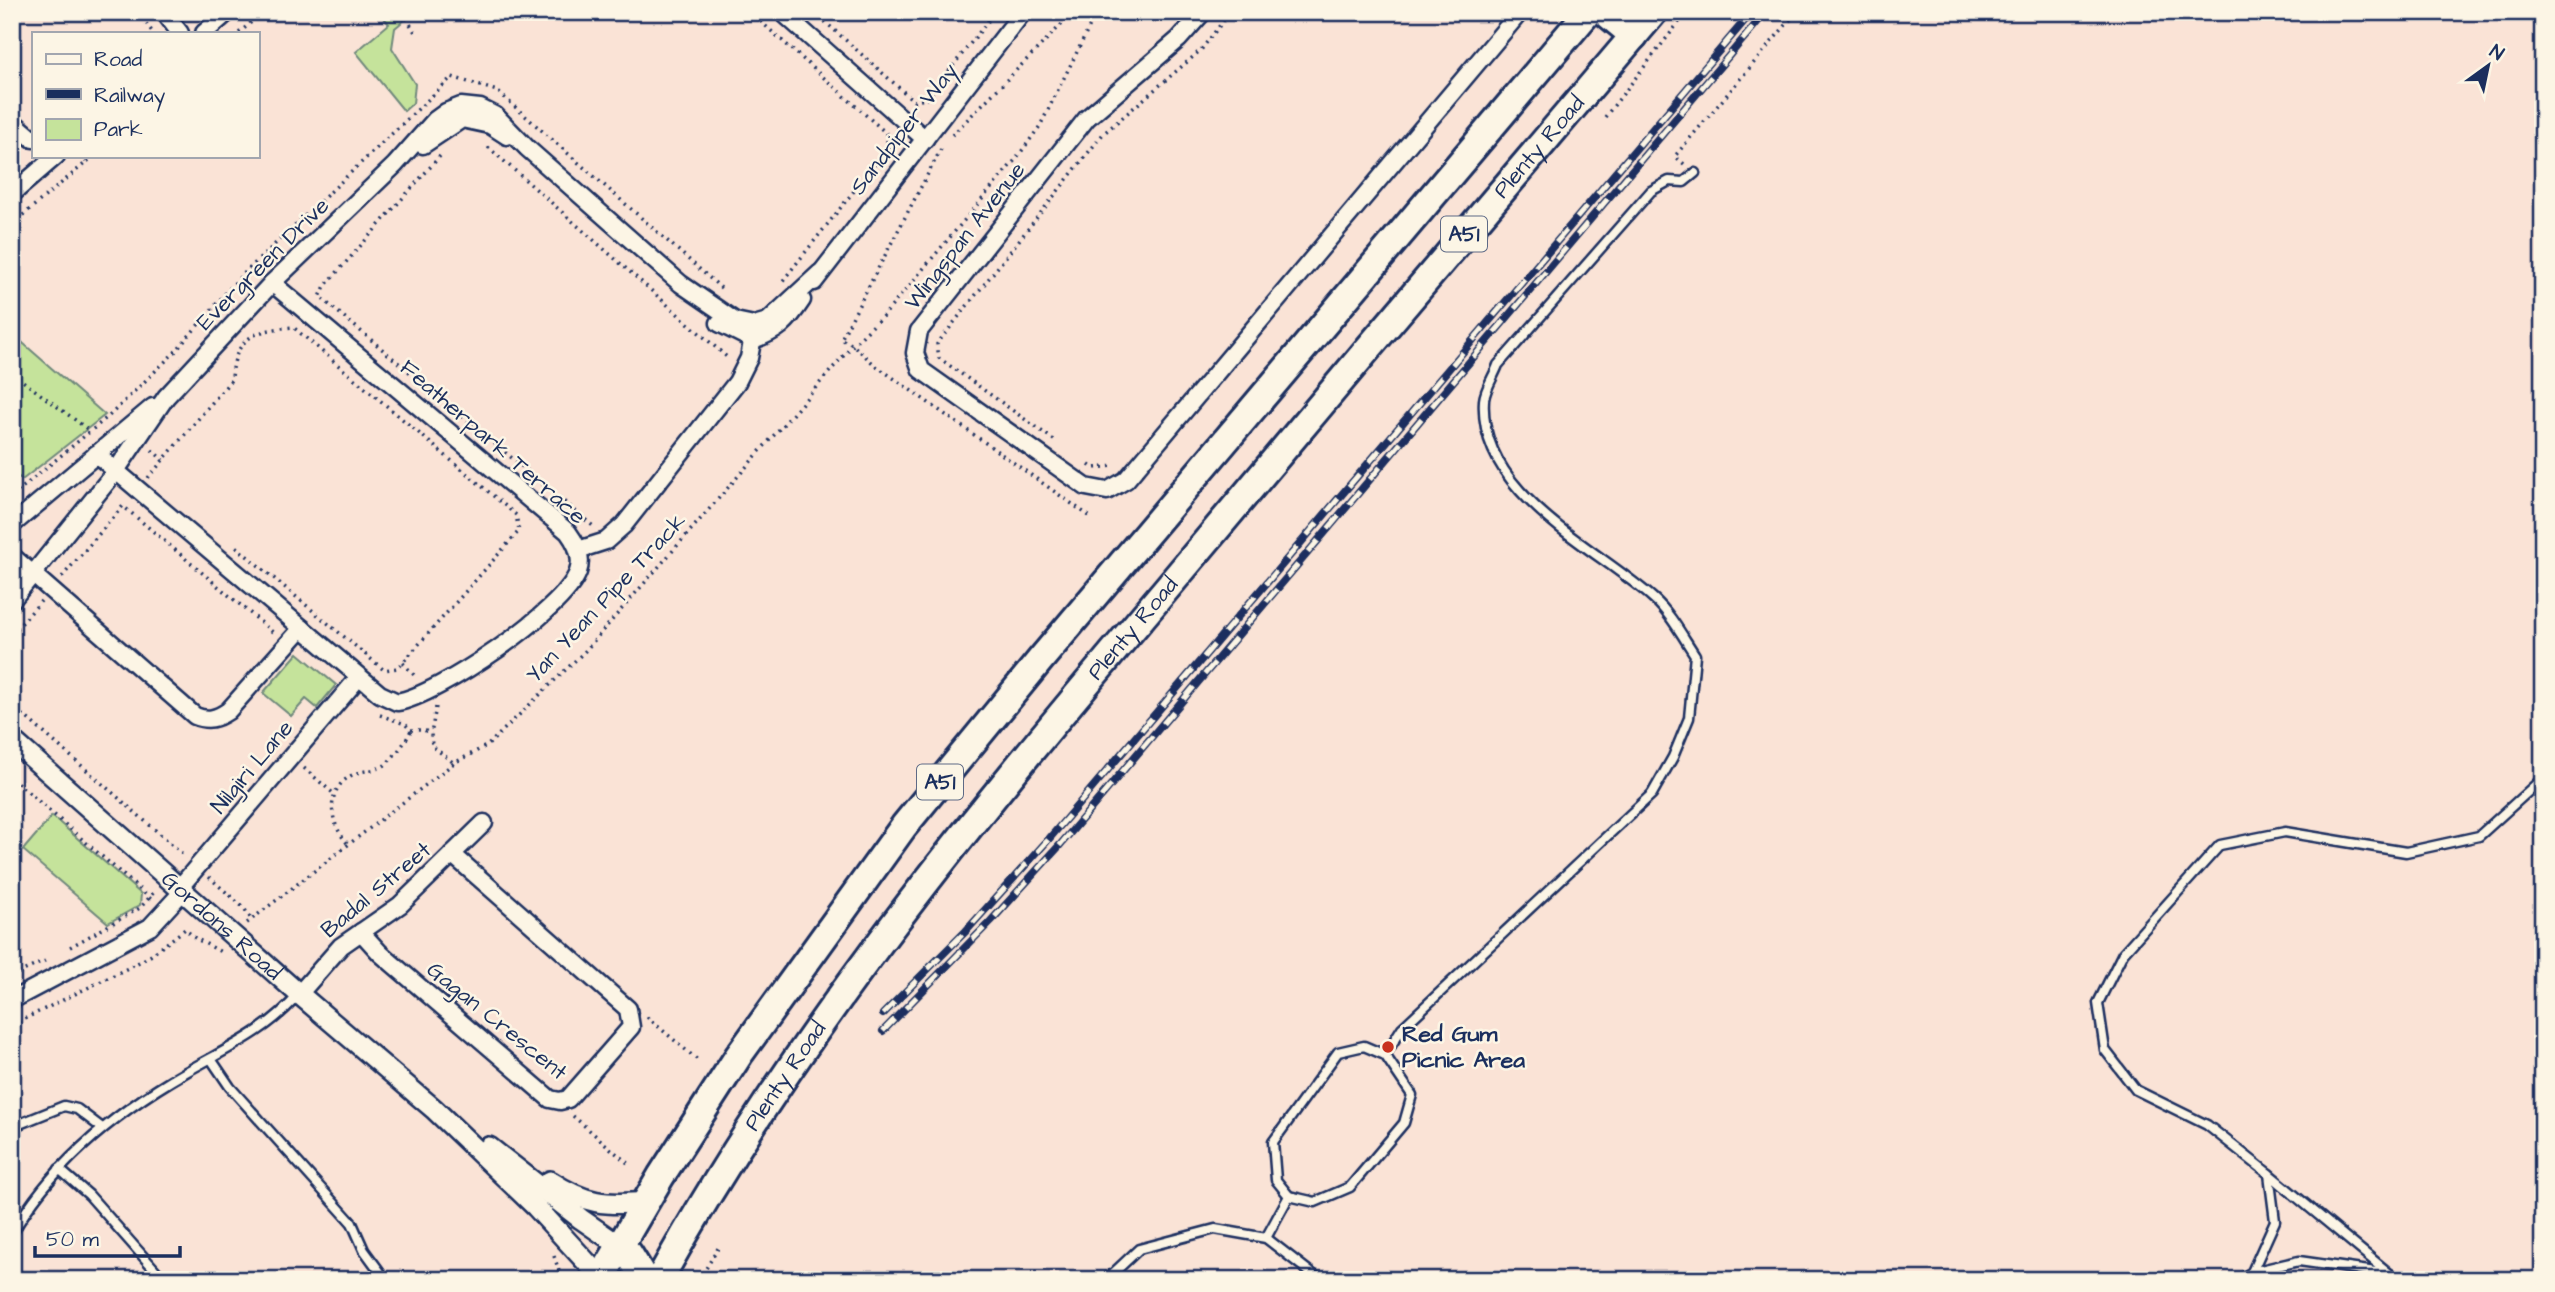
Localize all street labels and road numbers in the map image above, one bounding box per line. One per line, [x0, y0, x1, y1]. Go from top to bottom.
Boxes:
street label: Sandpiper Way [842, 56, 967, 202]
street label: Plenty Road [1486, 88, 1592, 205]
street label: Wingspan Avenue [897, 155, 1034, 317]
street label: Evergreen Drive [189, 190, 337, 338]
road number: A51 [1441, 216, 1487, 252]
street label: Featherpark Terrace [393, 352, 593, 532]
street label: Yan Yean Pipe Track [519, 506, 693, 690]
street label: Plenty Road [1080, 570, 1186, 687]
street label: Nilgiri Lane [203, 713, 302, 822]
road number: A51 [917, 764, 963, 800]
street label: Badal Street [314, 834, 439, 946]
street label: Gordons Road [154, 863, 289, 988]
street label: Gagan Crescent [419, 954, 575, 1089]
street label: Plenty Road [737, 1014, 834, 1137]

